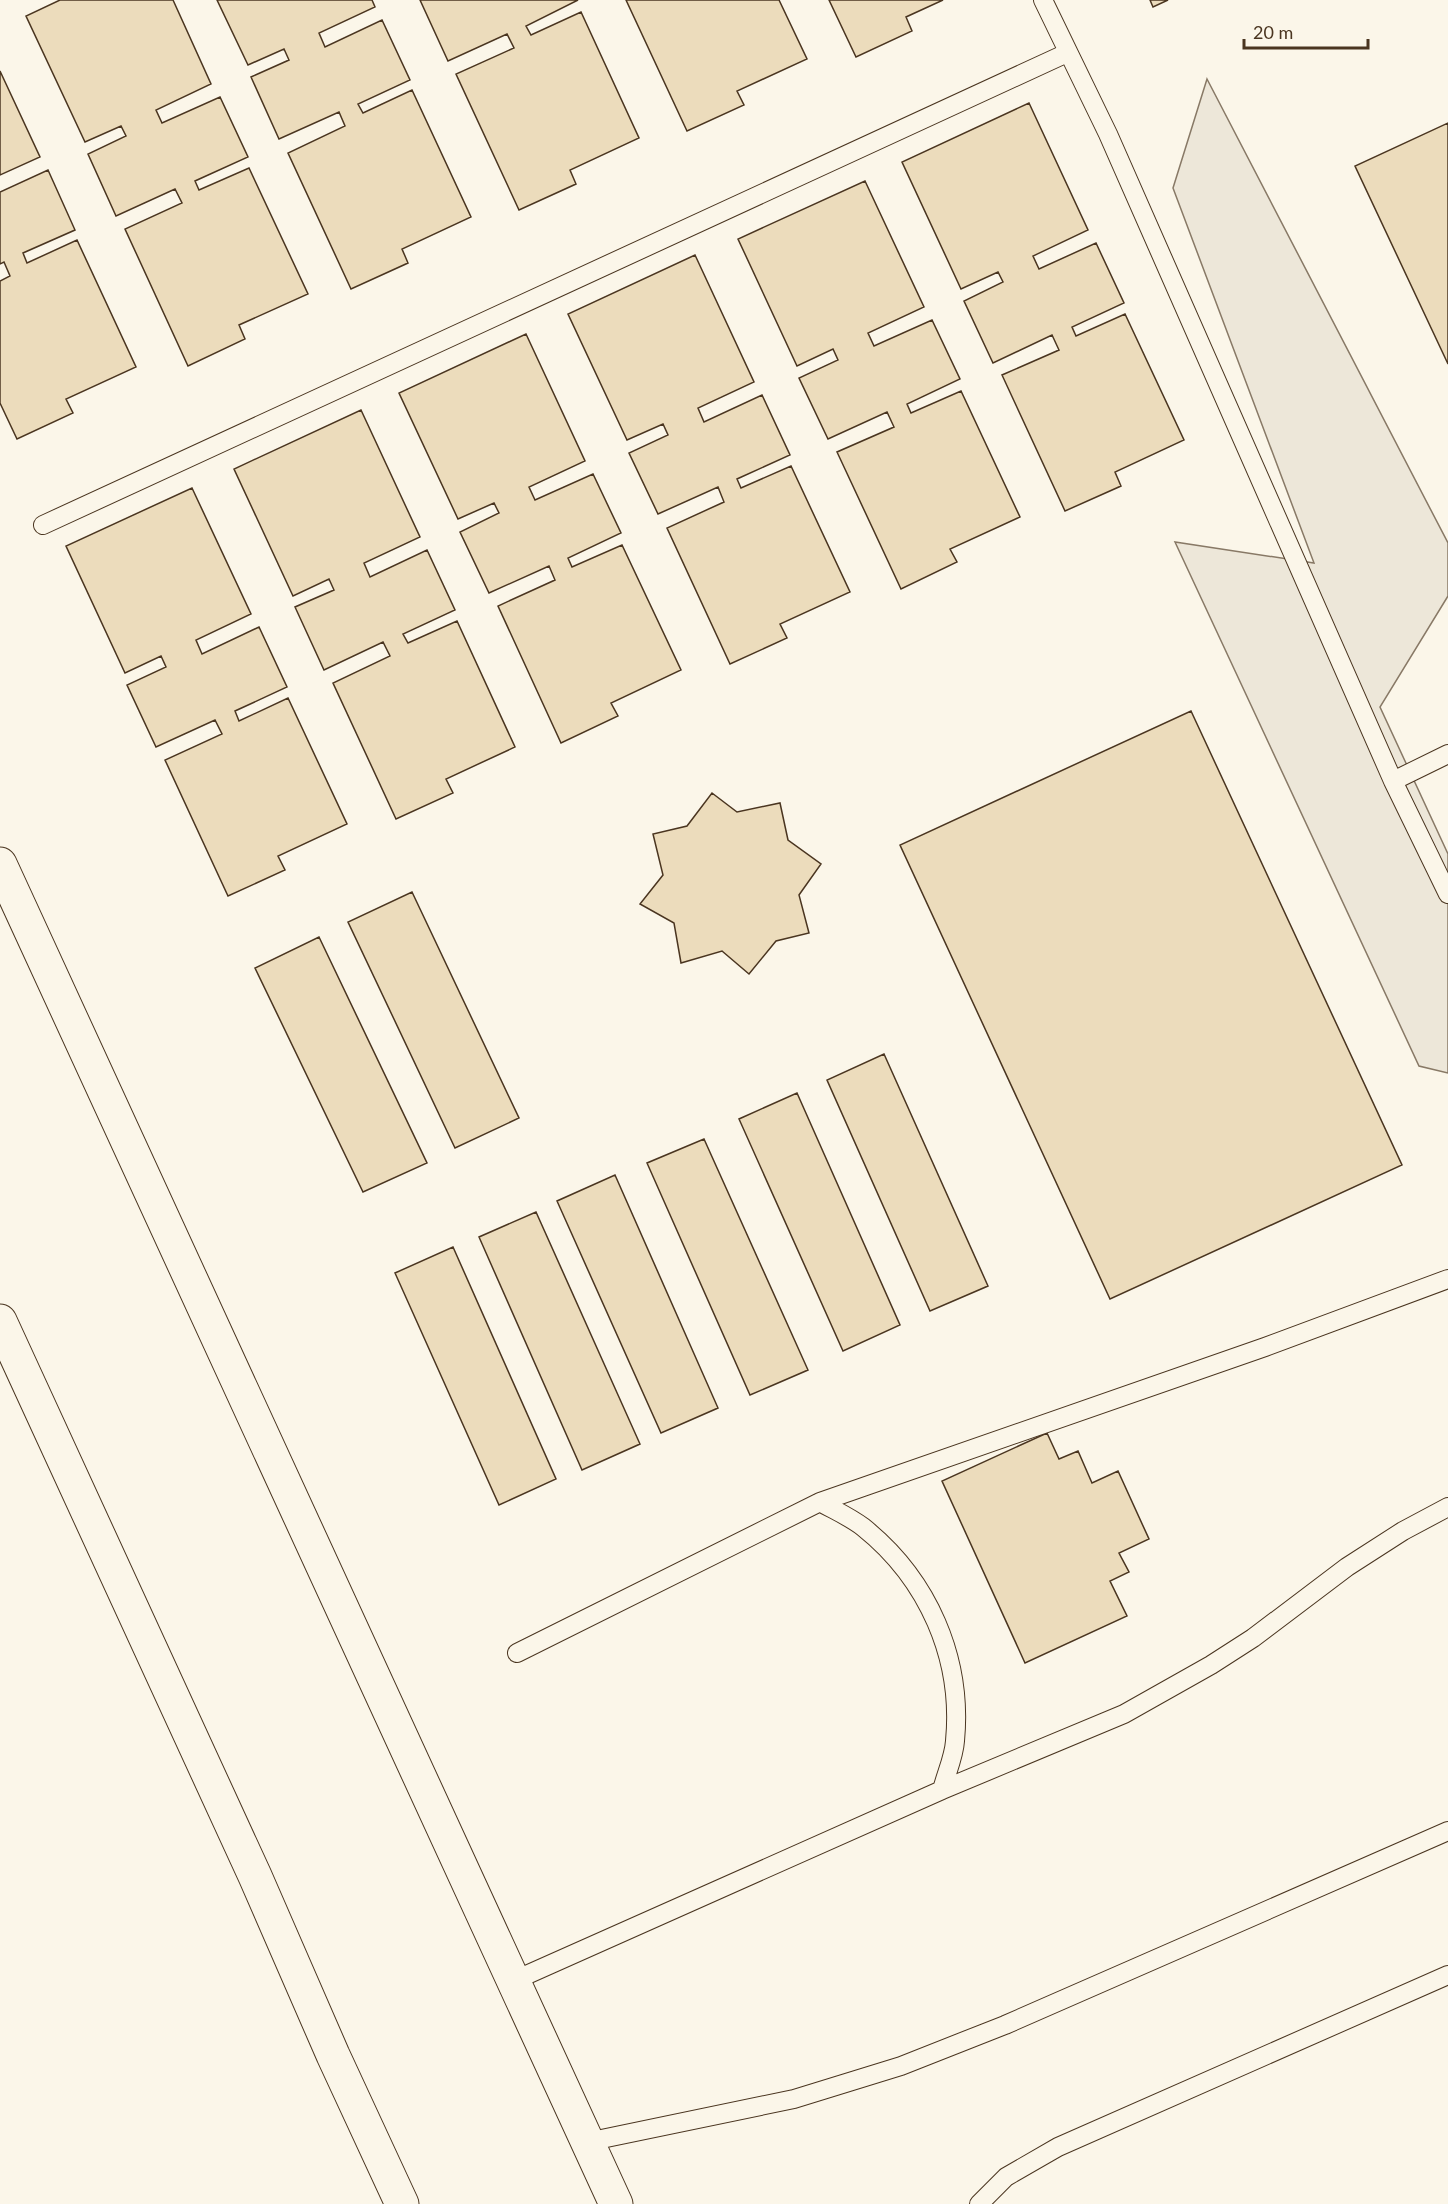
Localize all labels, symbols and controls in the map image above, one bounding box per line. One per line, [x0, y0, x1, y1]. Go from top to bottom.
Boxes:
scale bar [1244, 12, 1368, 50]
text: 20 m [1253, 21, 1293, 43]

